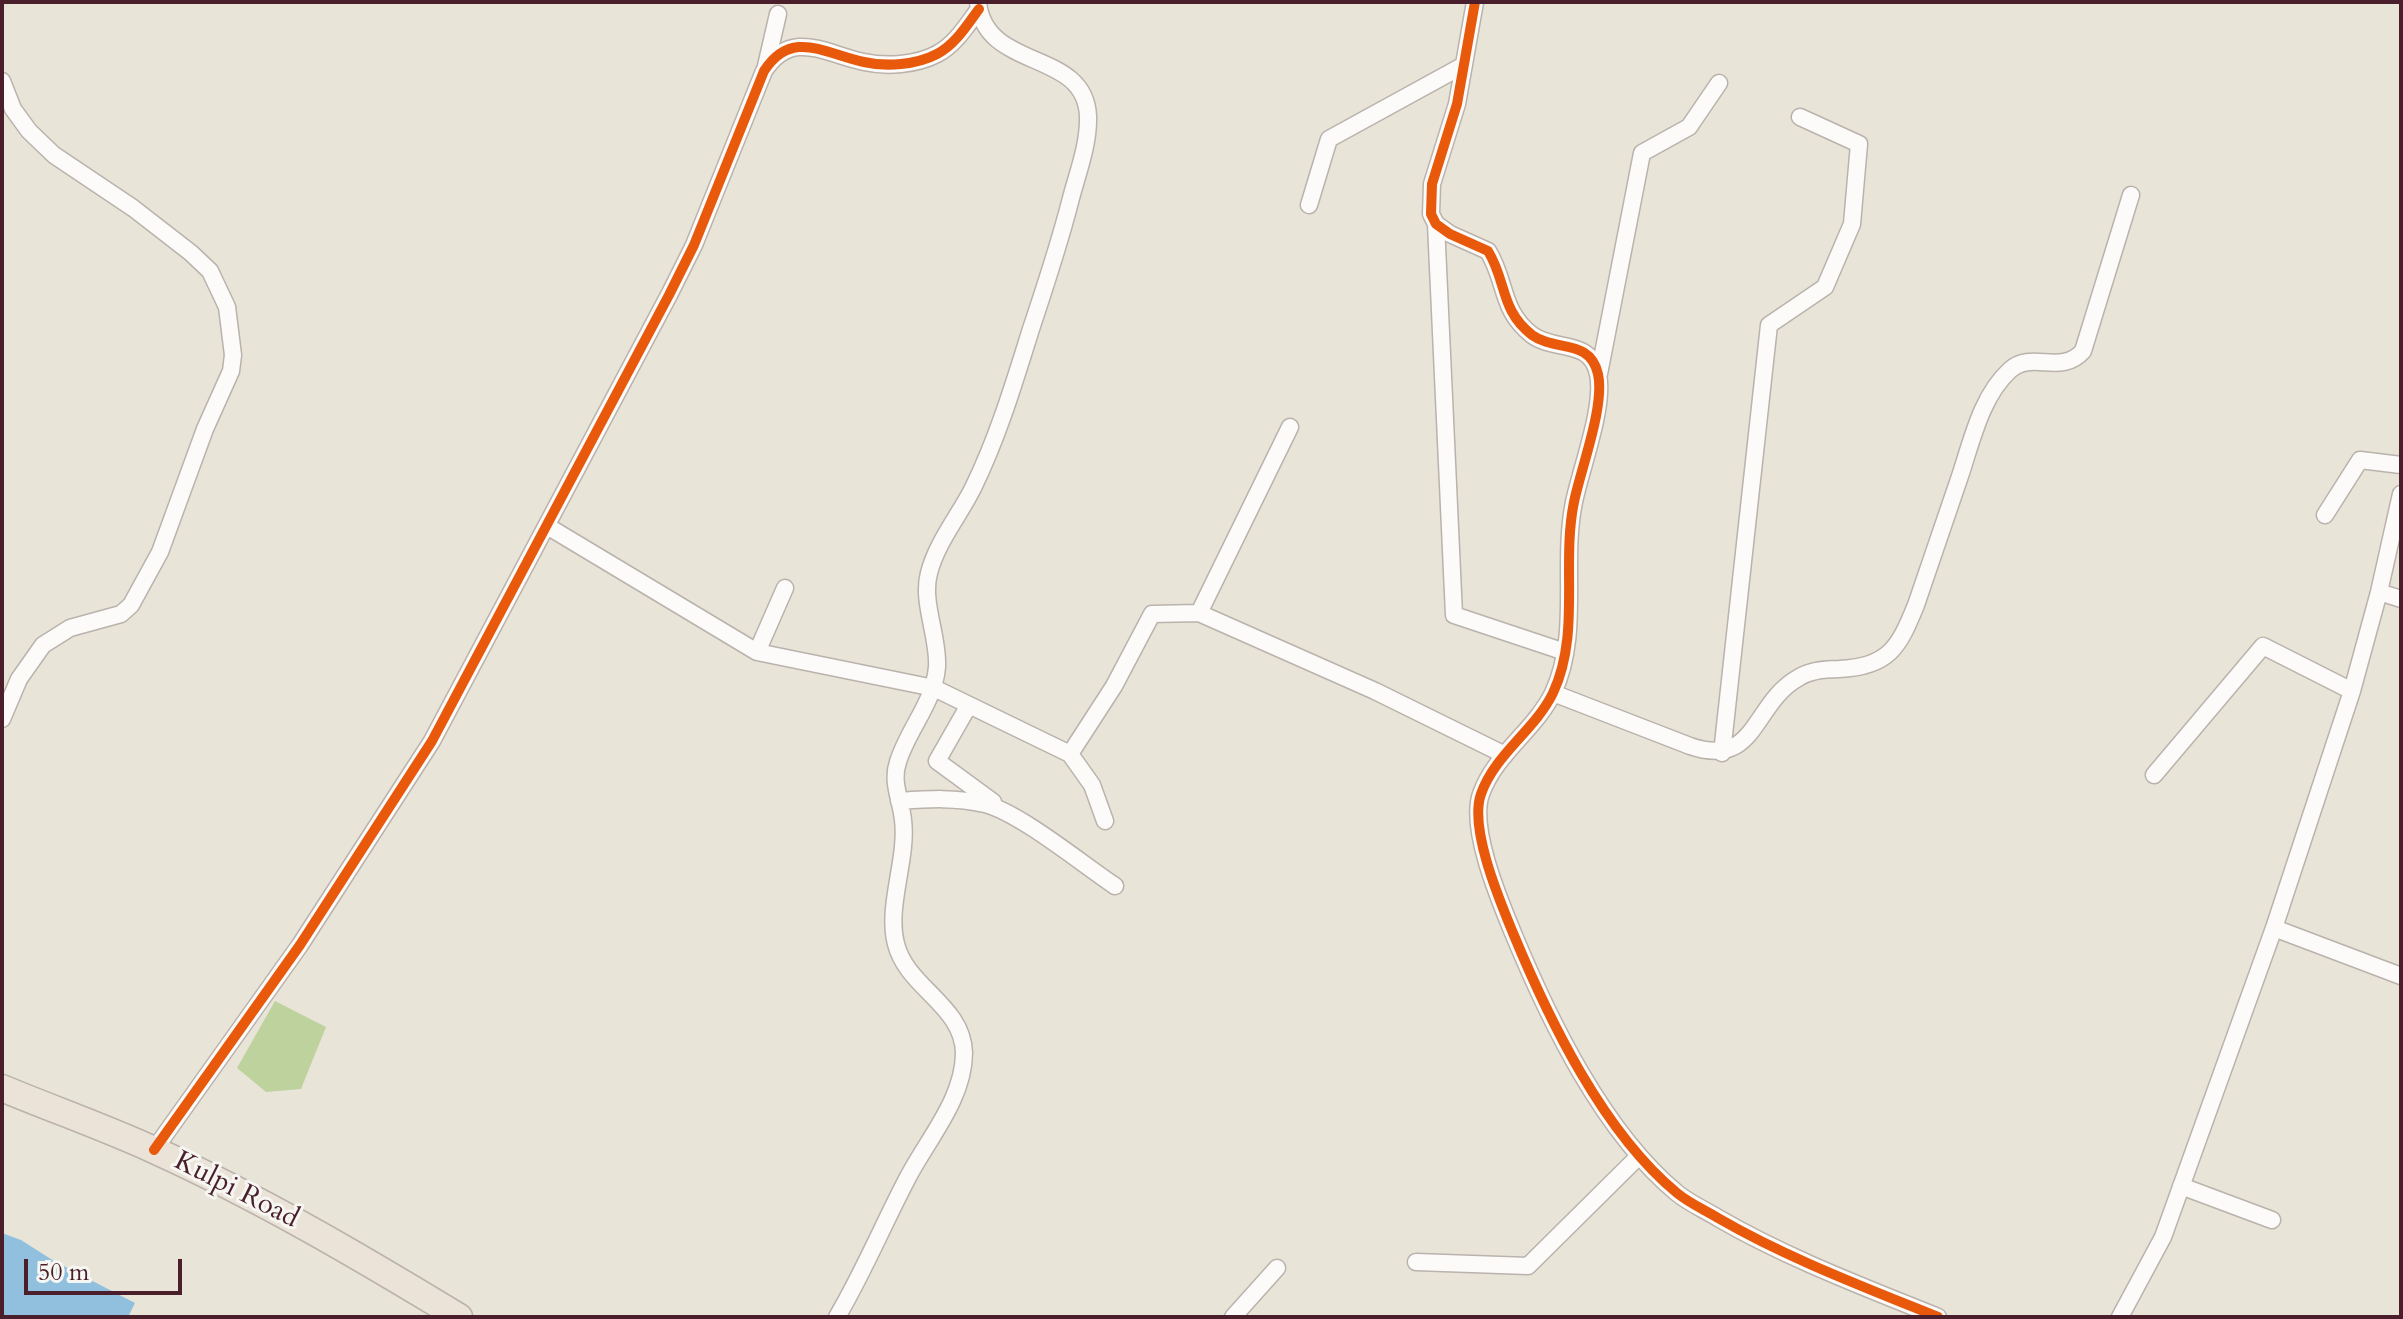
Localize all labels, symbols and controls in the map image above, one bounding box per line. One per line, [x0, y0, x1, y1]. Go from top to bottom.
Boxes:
street label: Kulpi Road [168, 1145, 304, 1237]
scale bar [28, 1243, 186, 1293]
text: 50 m [38, 1256, 89, 1289]

